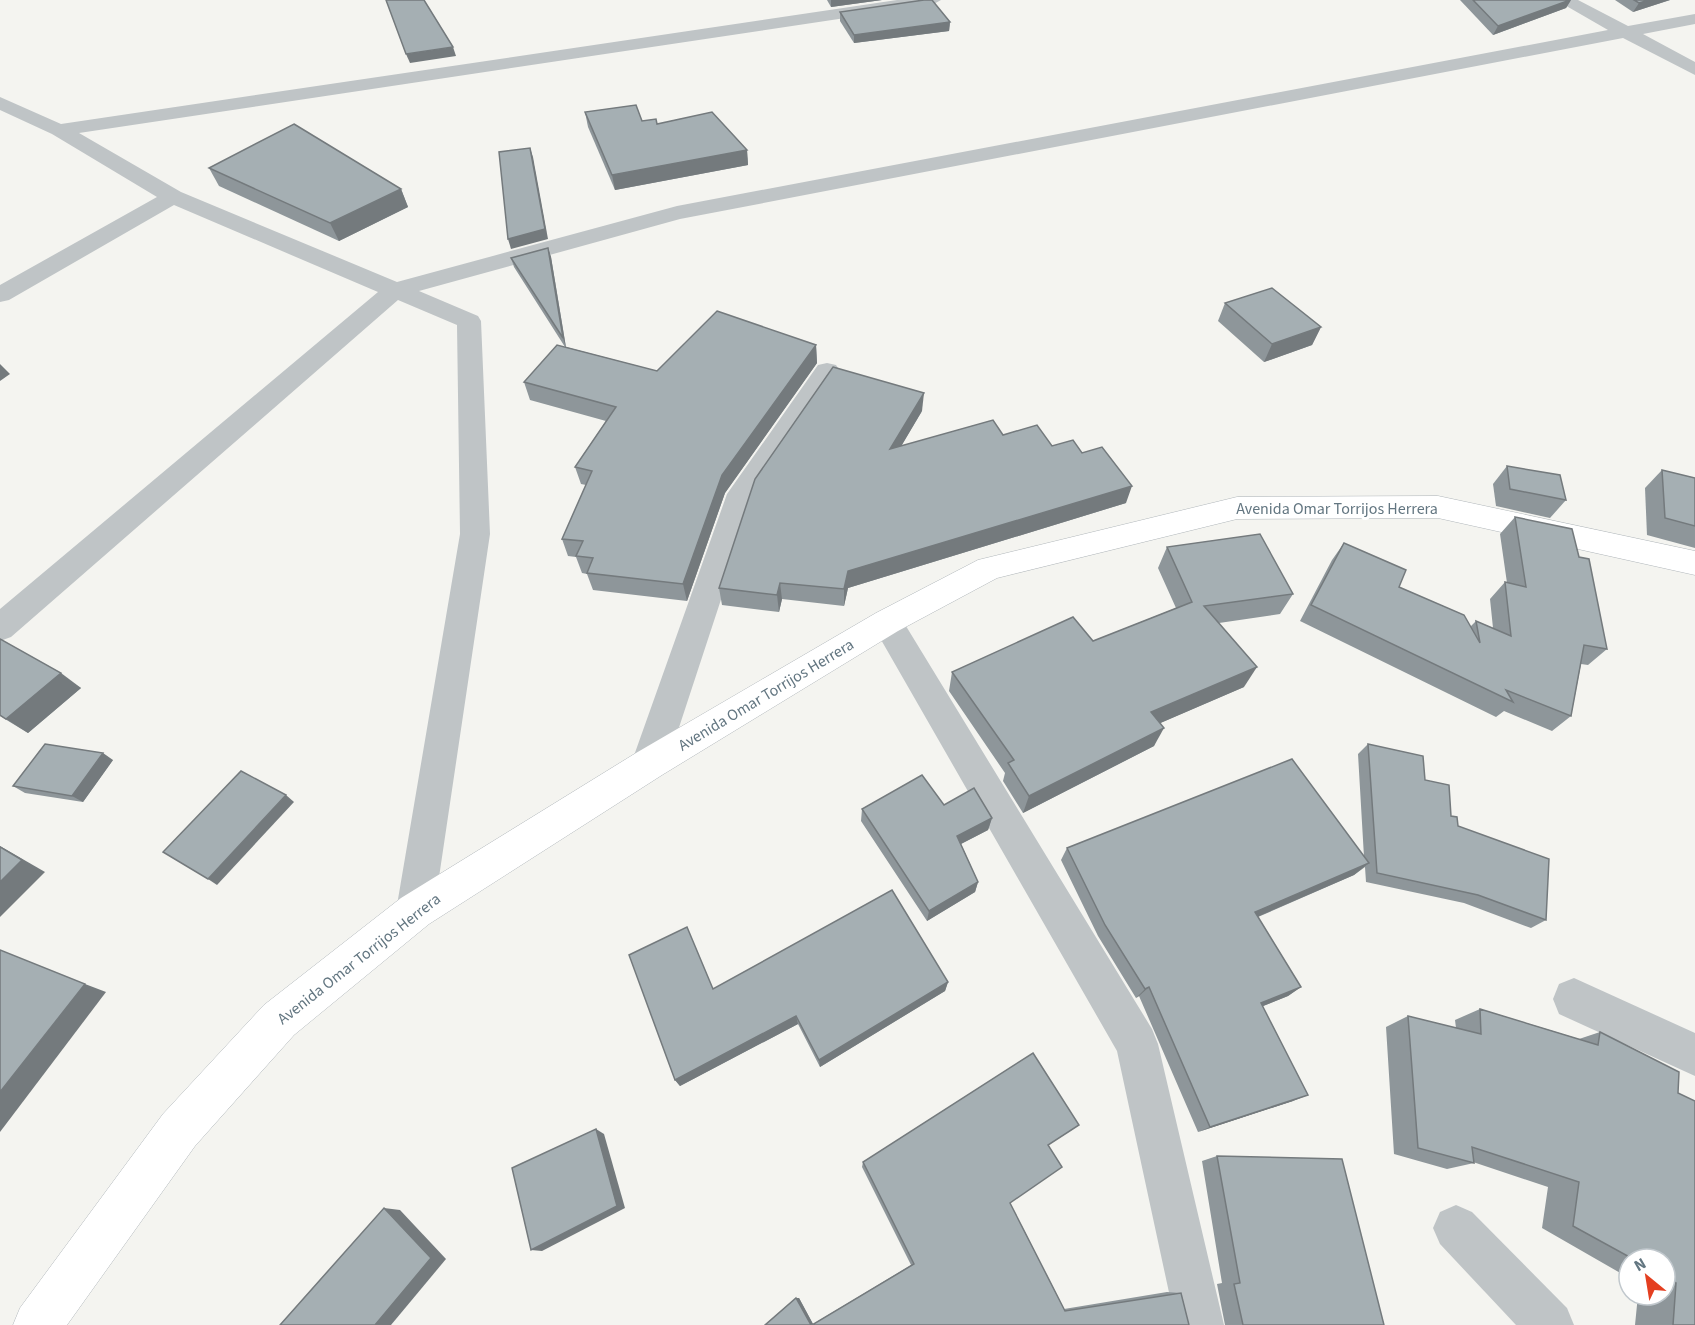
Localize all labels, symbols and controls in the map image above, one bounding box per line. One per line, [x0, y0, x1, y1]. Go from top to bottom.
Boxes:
street label: Avenida Omar Torrijos Herrera [1236, 498, 1438, 520]
street label: Avenida Omar Torrijos Herrera [674, 634, 858, 756]
street label: Avenida Omar Torrijos Herrera [273, 888, 445, 1030]
north arrow [1617, 1247, 1677, 1307]
text: N [1630, 1253, 1650, 1277]

